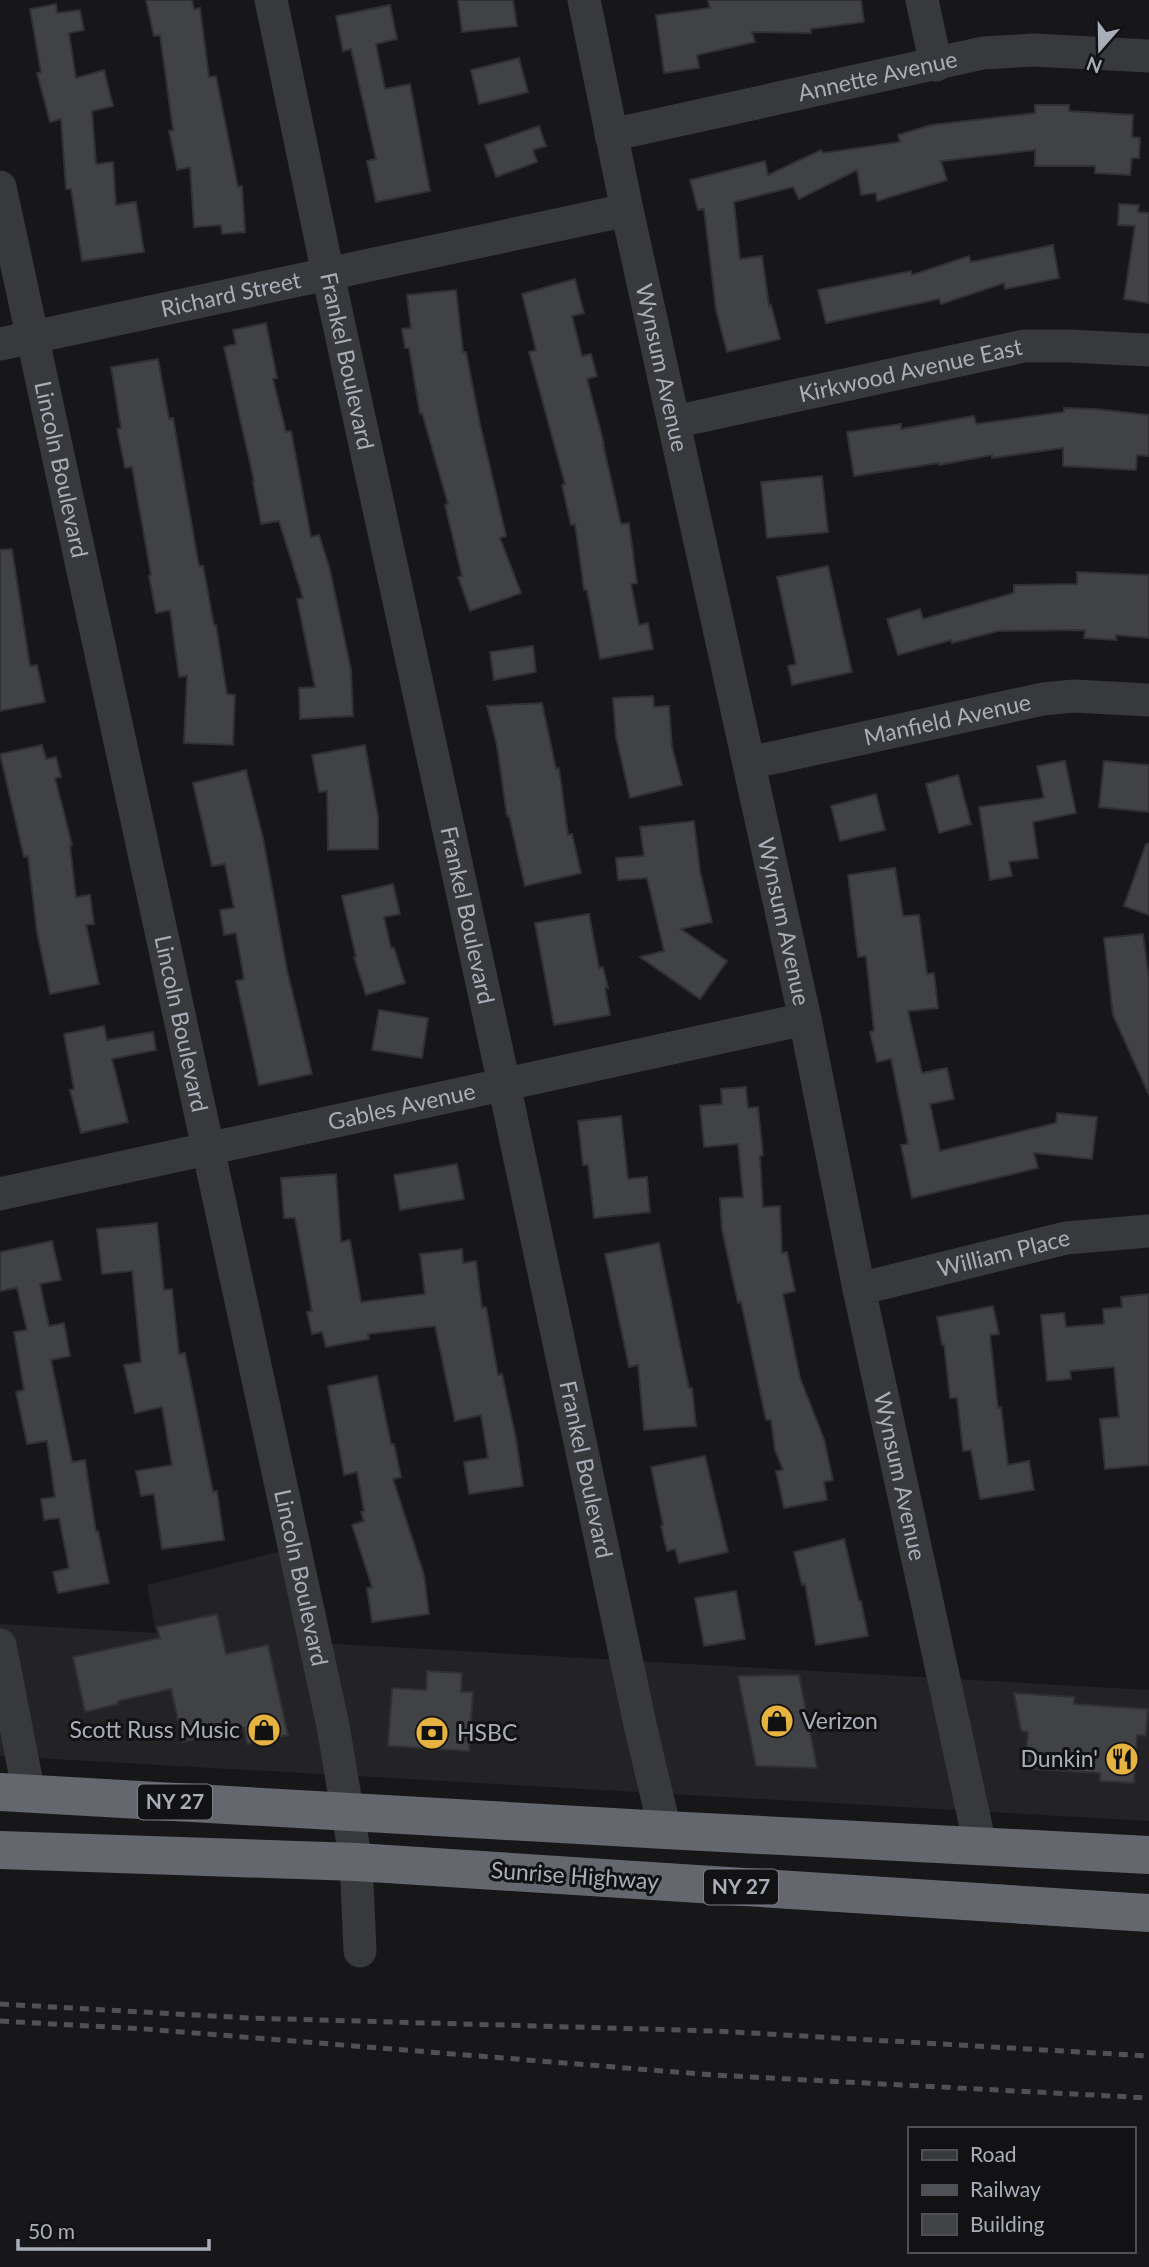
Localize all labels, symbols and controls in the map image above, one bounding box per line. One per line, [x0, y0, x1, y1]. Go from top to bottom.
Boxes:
north arrow [1065, 14, 1135, 84]
street label: Annette Avenue [795, 44, 960, 106]
text: N [1083, 52, 1105, 79]
street label: Richard Street [158, 265, 304, 322]
street label: Frankel Boulevard [315, 270, 381, 452]
street label: Wynsum Avenue [631, 281, 695, 454]
street label: Kirkwood Avenue East [796, 332, 1025, 408]
street label: Lincoln Boulevard [29, 378, 95, 560]
street label: Manfield Avenue [861, 687, 1033, 751]
street label: Frankel Boulevard [435, 824, 501, 1006]
street label: Wynsum Avenue [752, 835, 817, 1008]
street label: Lincoln Boulevard [149, 933, 215, 1114]
street label: Gables Avenue [325, 1076, 478, 1135]
street label: William Place [934, 1223, 1073, 1282]
street label: Frankel Boulevard [554, 1378, 619, 1561]
street label: Wynsum Avenue [869, 1390, 933, 1563]
street label: Lincoln Boulevard [269, 1487, 335, 1669]
shop icon: Verizon [758, 1702, 796, 1740]
place label: Verizon [802, 1706, 878, 1734]
shop icon: Scott Russ Music [245, 1711, 283, 1749]
bank icon: HSBC [413, 1714, 451, 1752]
place label: Scott Russ Music [69, 1715, 240, 1743]
place label: HSBC [457, 1718, 517, 1746]
restaurant icon: Dunkin' [1103, 1740, 1141, 1778]
place label: Dunkin' [1021, 1744, 1098, 1772]
road number: NY 27 [138, 1784, 212, 1820]
street label: Sunrise Highway [490, 1855, 660, 1895]
road number: NY 27 [704, 1870, 778, 1904]
legend [908, 2127, 1135, 2253]
text: Road [970, 2141, 1017, 2166]
text: Railway [970, 2176, 1041, 2201]
scale bar [18, 2208, 208, 2252]
text: Building [970, 2211, 1045, 2236]
text: 50 m [28, 2218, 75, 2243]

